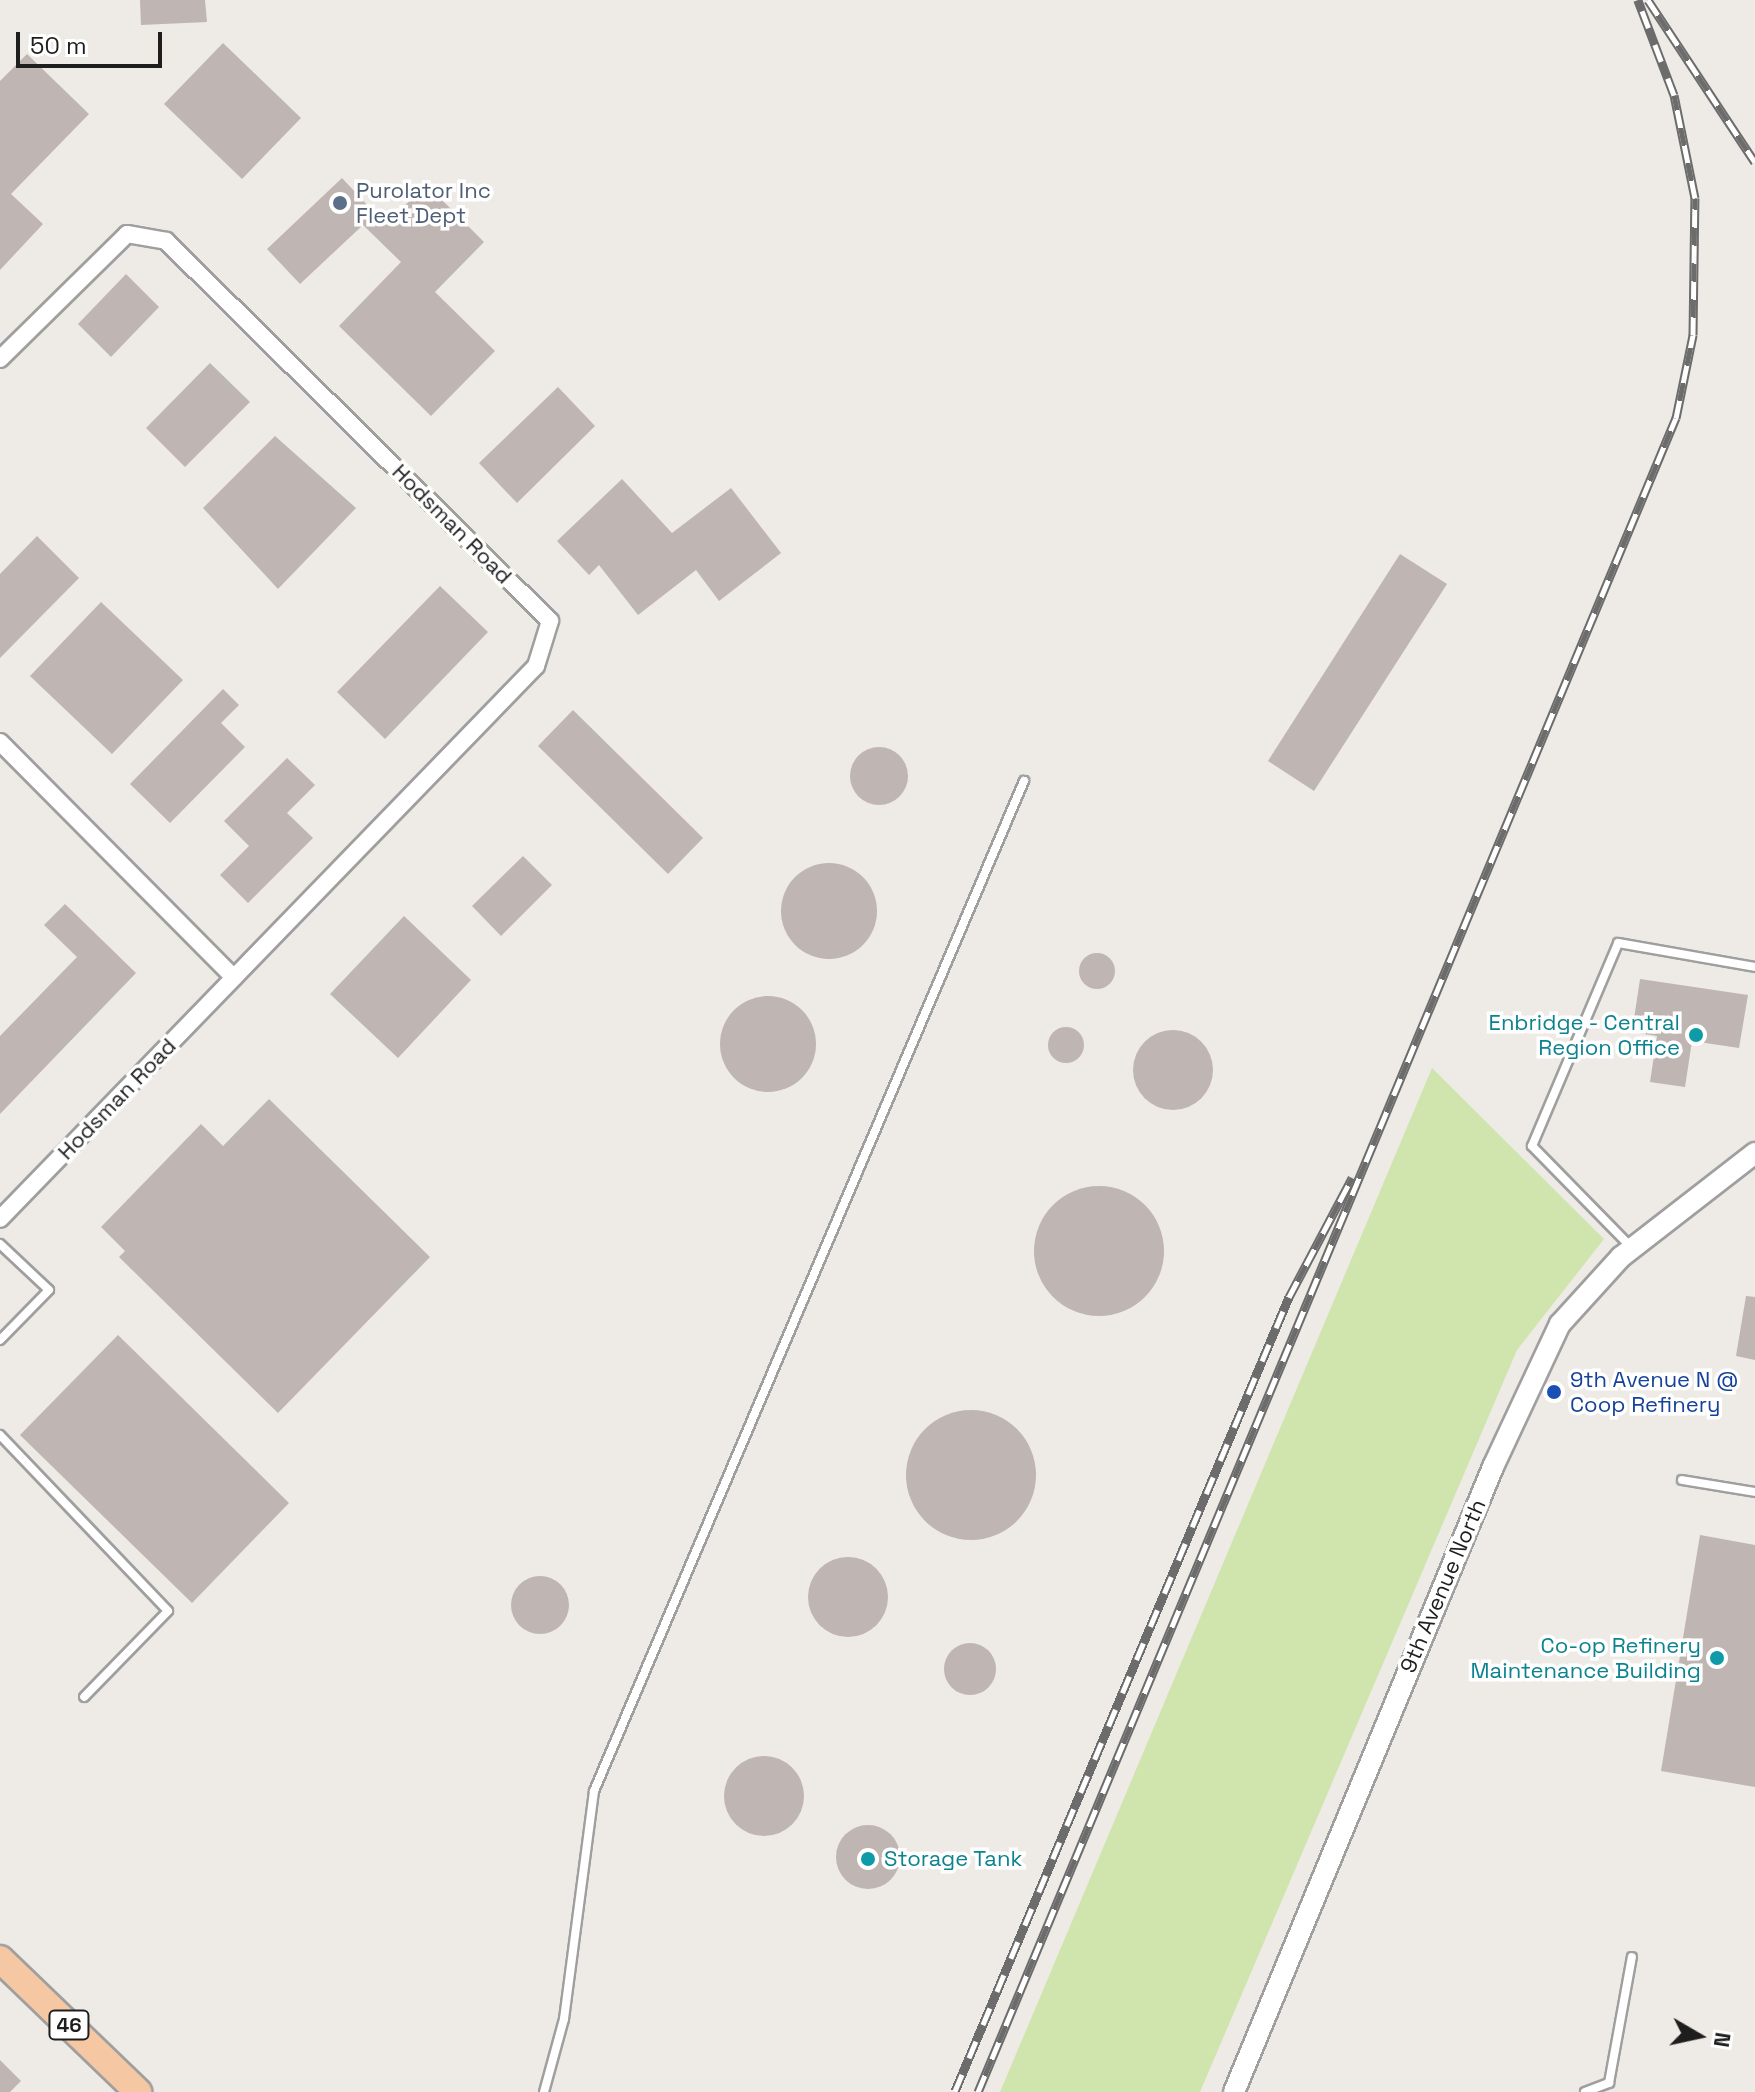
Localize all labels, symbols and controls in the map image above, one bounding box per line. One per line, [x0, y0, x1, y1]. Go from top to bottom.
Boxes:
scale bar [20, 16, 166, 66]
text: 50 m [30, 30, 87, 61]
place label: Purolator Inc Fleet Dept [356, 177, 491, 228]
marker: Purolator Inc Fleet Dept [331, 194, 349, 212]
street label: Hodsman Road [387, 459, 517, 589]
place label: Enbridge - Central Region Office [1487, 1009, 1680, 1060]
marker: Enbridge - Central Region Office [1687, 1026, 1705, 1044]
street label: Hodsman Road [52, 1033, 182, 1165]
place label: 9th Avenue N @ Coop Refinery [1570, 1366, 1739, 1418]
marker: 9th Avenue N @ Coop Refinery [1545, 1383, 1563, 1401]
street label: 9th Avenue North [1394, 1495, 1492, 1677]
place label: Co-op Refinery Maintenance Building [1471, 1632, 1701, 1684]
marker: Co-op Refinery Maintenance Building [1708, 1649, 1726, 1667]
place label: Storage Tank [884, 1846, 1023, 1872]
marker: Storage Tank [859, 1850, 877, 1868]
north arrow [1659, 1996, 1739, 2076]
road number: 46 [47, 2009, 91, 2041]
text: N [1708, 2030, 1738, 2049]

